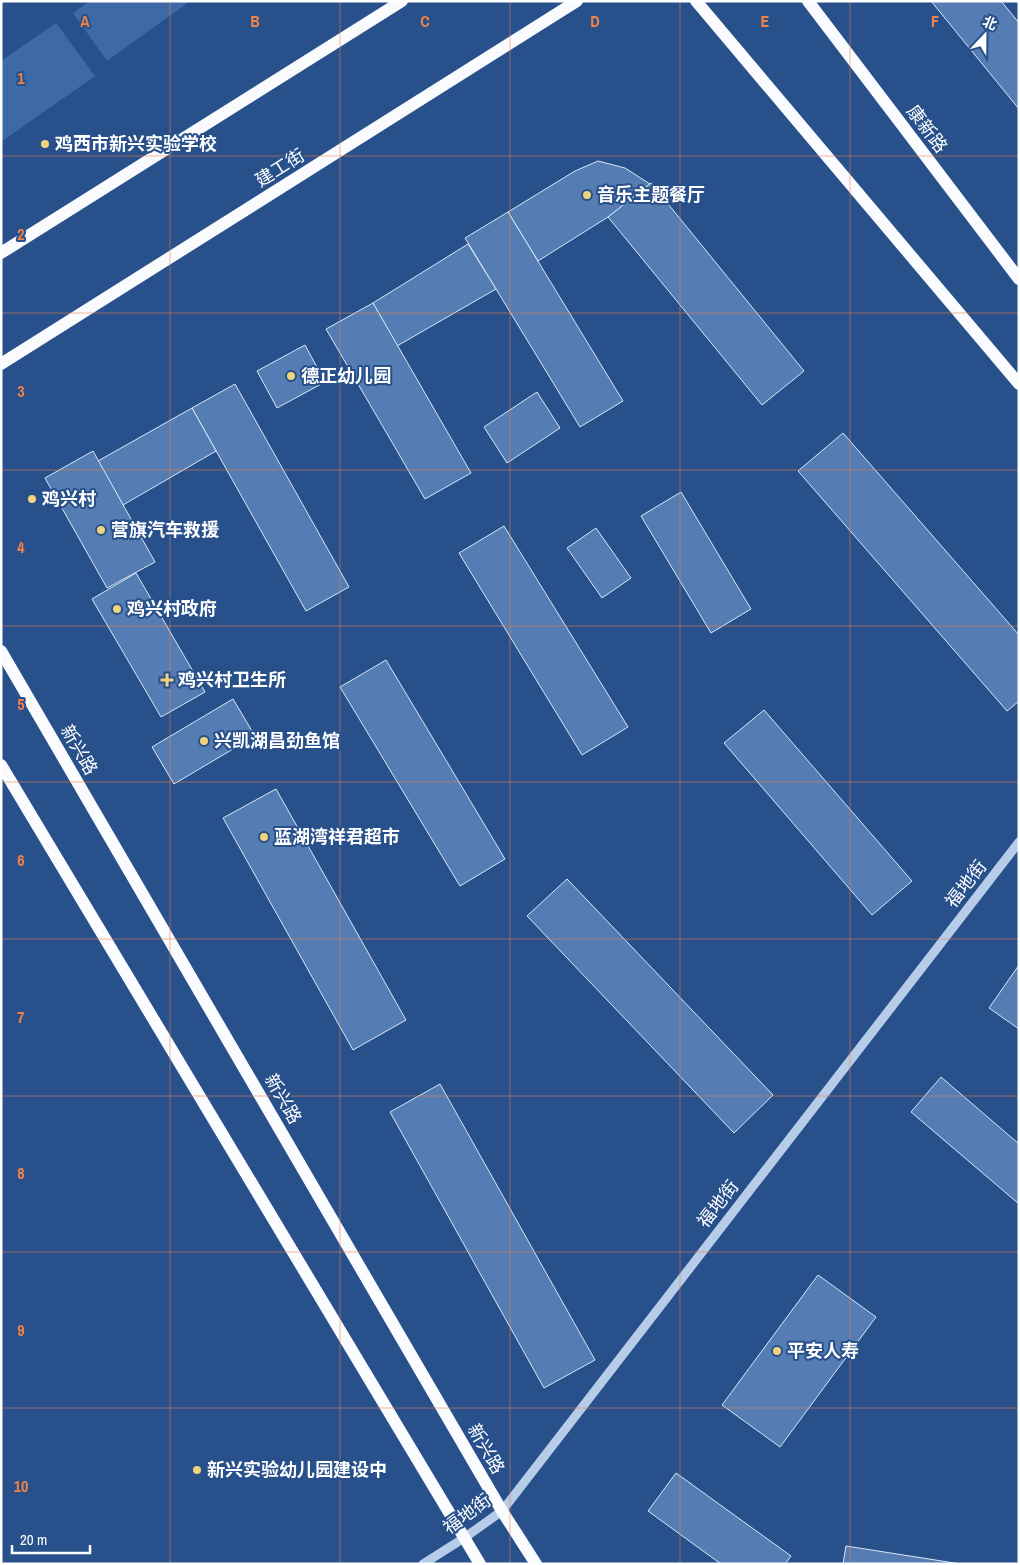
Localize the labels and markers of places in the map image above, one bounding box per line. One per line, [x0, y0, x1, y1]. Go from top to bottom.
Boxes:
place label: 鸡西市新兴实验学校 [55, 131, 217, 156]
marker: 鸡西市新兴实验学校 [39, 138, 51, 150]
place label: 音乐主题餐厅 [597, 182, 705, 207]
marker: 音乐主题餐厅 [581, 189, 593, 201]
place label: 德正幼儿园 [301, 363, 391, 388]
marker: 德正幼儿园 [285, 370, 297, 382]
place label: 鸡兴村 [42, 486, 96, 511]
marker: 鸡兴村 [26, 493, 38, 505]
place label: 营旗汽车救援 [111, 517, 220, 542]
marker: 营旗汽车救援 [95, 524, 107, 536]
place label: 鸡兴村政府 [127, 596, 217, 621]
marker: 鸡兴村政府 [111, 603, 123, 615]
place label: 鸡兴村卫生所 [178, 667, 286, 692]
marker: 鸡兴村卫生所 [160, 673, 174, 687]
place label: 兴凯湖昌劲鱼馆 [214, 728, 340, 753]
marker: 兴凯湖昌劲鱼馆 [198, 735, 210, 747]
place label: 蓝湖湾祥君超市 [274, 824, 400, 849]
marker: 蓝湖湾祥君超市 [258, 831, 270, 843]
place label: 平安人寿 [787, 1338, 859, 1363]
marker: 平安人寿 [771, 1345, 783, 1357]
place label: 新兴实验幼儿园建设中 [207, 1457, 387, 1482]
marker: 新兴实验幼儿园建设中 [191, 1464, 203, 1476]

